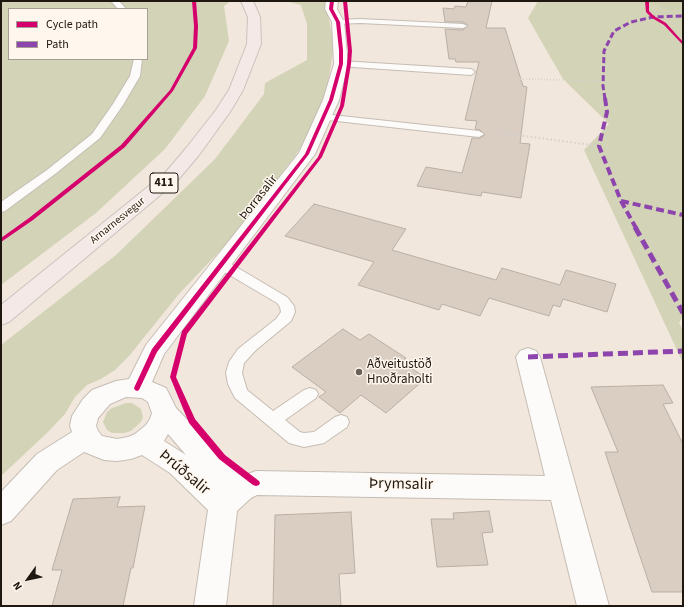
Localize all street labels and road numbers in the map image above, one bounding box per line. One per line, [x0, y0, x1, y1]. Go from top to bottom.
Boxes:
street label: Þorrasalir [237, 172, 281, 224]
road number: 411 [150, 173, 178, 193]
street label: Arnarnesvegur [88, 195, 148, 247]
street label: Þrúðsalir [155, 446, 213, 500]
street label: Þrymsalir [369, 475, 433, 495]

